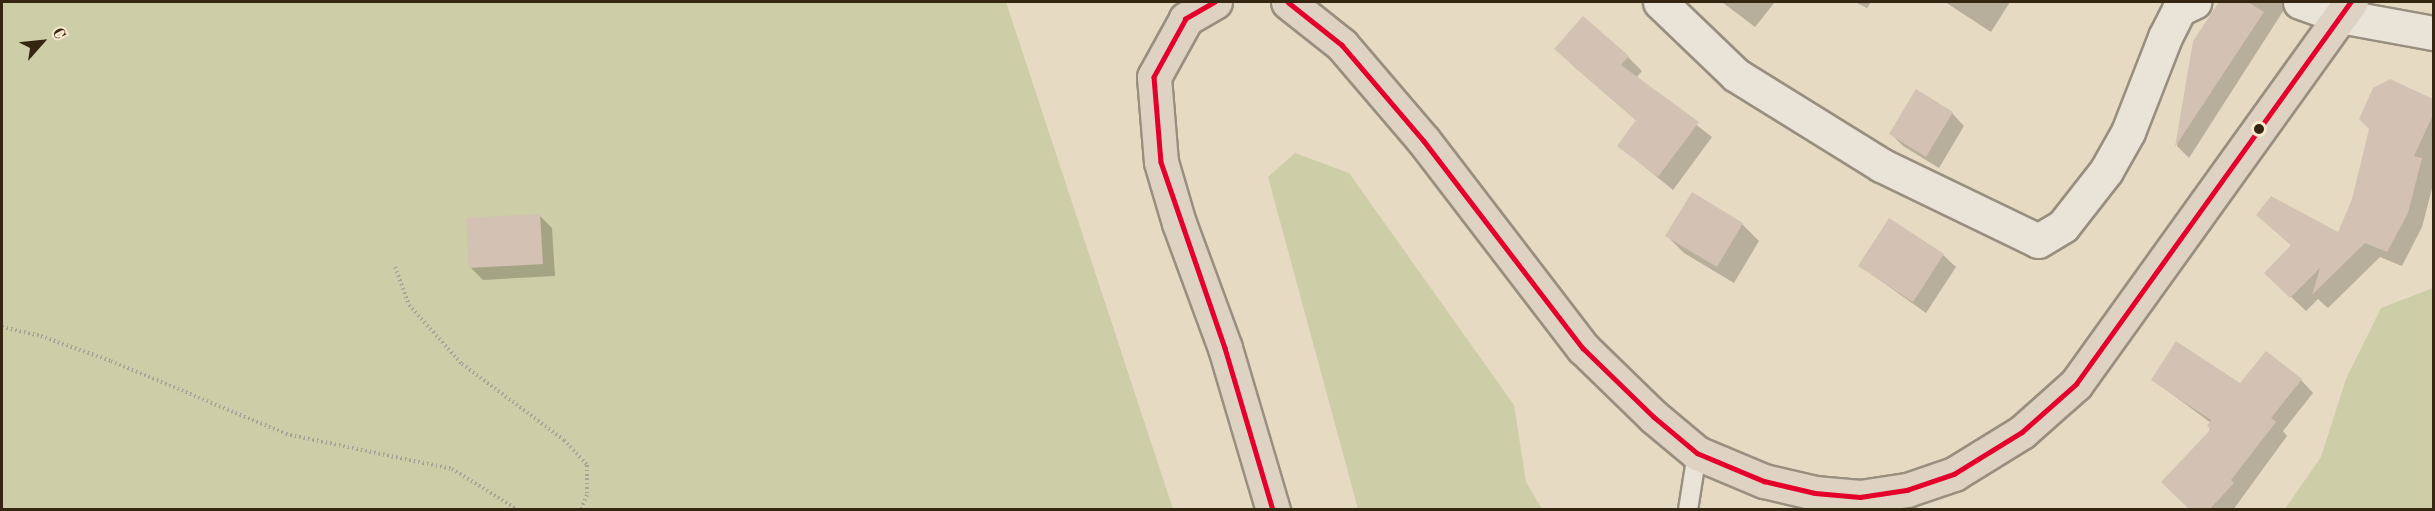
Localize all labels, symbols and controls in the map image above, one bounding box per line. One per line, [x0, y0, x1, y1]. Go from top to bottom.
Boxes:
north arrow [12, 12, 72, 72]
text: С [49, 25, 68, 42]
unlabelled marker [2253, 123, 2265, 135]

